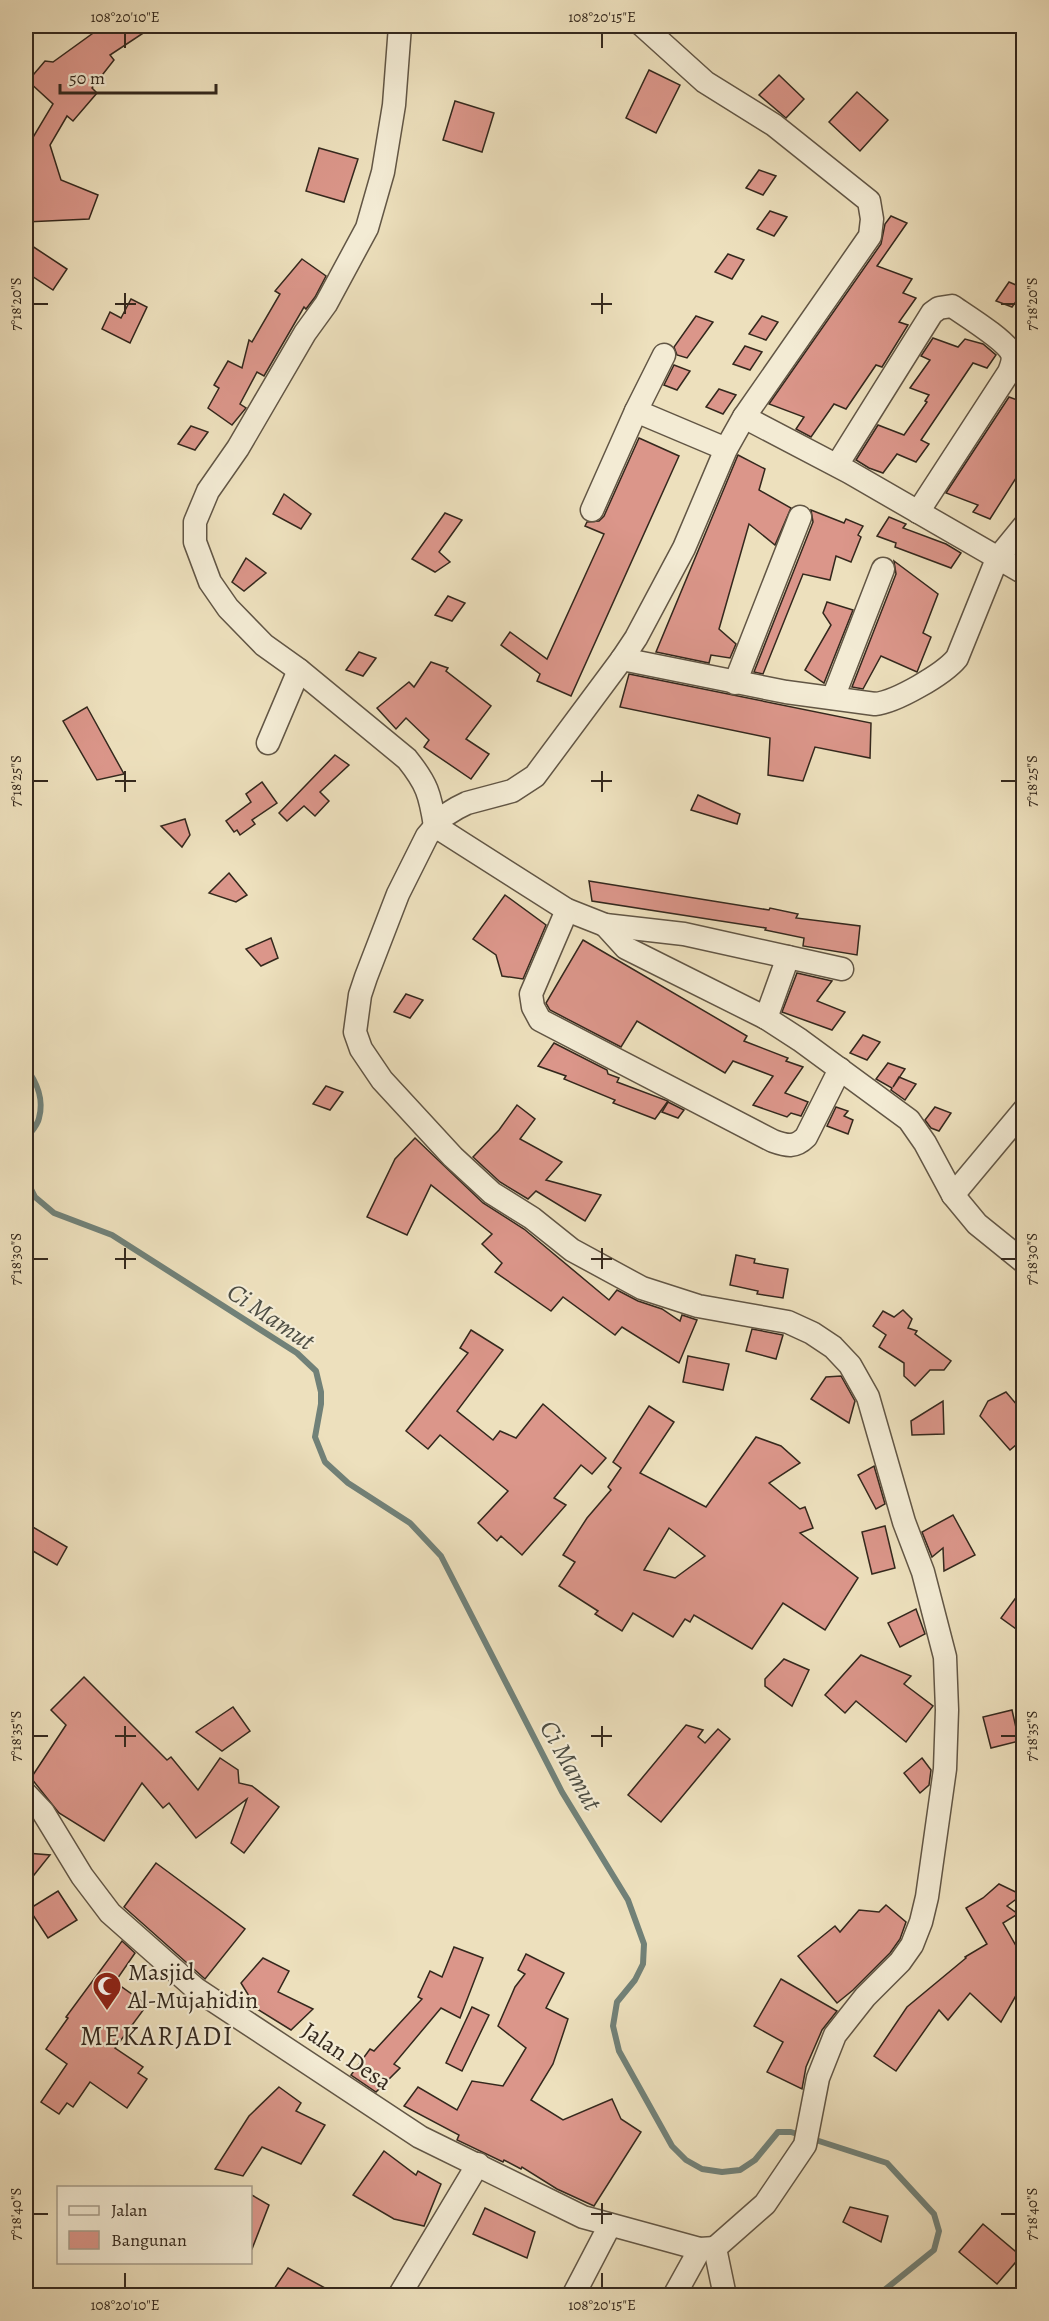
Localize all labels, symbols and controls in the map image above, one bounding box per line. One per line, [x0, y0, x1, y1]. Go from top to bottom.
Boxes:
text: 108°20'10"E [90, 7, 160, 27]
text: 108°20'15"E [568, 7, 636, 27]
scale bar [60, 57, 216, 95]
text: 50 m [69, 66, 105, 90]
text: 7°18'20"S [6, 277, 26, 331]
text: 7°18'20"S [1022, 277, 1042, 331]
text: 7°18'25"S [6, 755, 26, 807]
text: 7°18'25"S [1022, 755, 1042, 807]
text: 7°18'30"S [6, 1233, 26, 1285]
text: 7°18'30"S [1022, 1233, 1042, 1285]
water label: Ci Mamut [220, 1274, 323, 1359]
text: 7°18'35"S [6, 1711, 26, 1762]
text: 7°18'35"S [1022, 1711, 1042, 1762]
water label: Ci Mamut [531, 1714, 610, 1818]
place label: Masjid Al-Mujahidin [127, 1956, 258, 2016]
mosque icon: Masjid Al-Mujahidin [91, 1970, 123, 2012]
street label: Jalan Desa [296, 2014, 399, 2098]
district label: MEKARJADI [80, 2018, 234, 2054]
legend [57, 2186, 252, 2264]
text: 7°18'40"S [6, 2187, 26, 2241]
text: 7°18'40"S [1022, 2187, 1042, 2241]
text: Jalan [111, 2198, 148, 2222]
text: Bangunan [111, 2228, 187, 2252]
text: 108°20'10"E [90, 2295, 160, 2315]
text: 108°20'15"E [568, 2295, 636, 2315]

